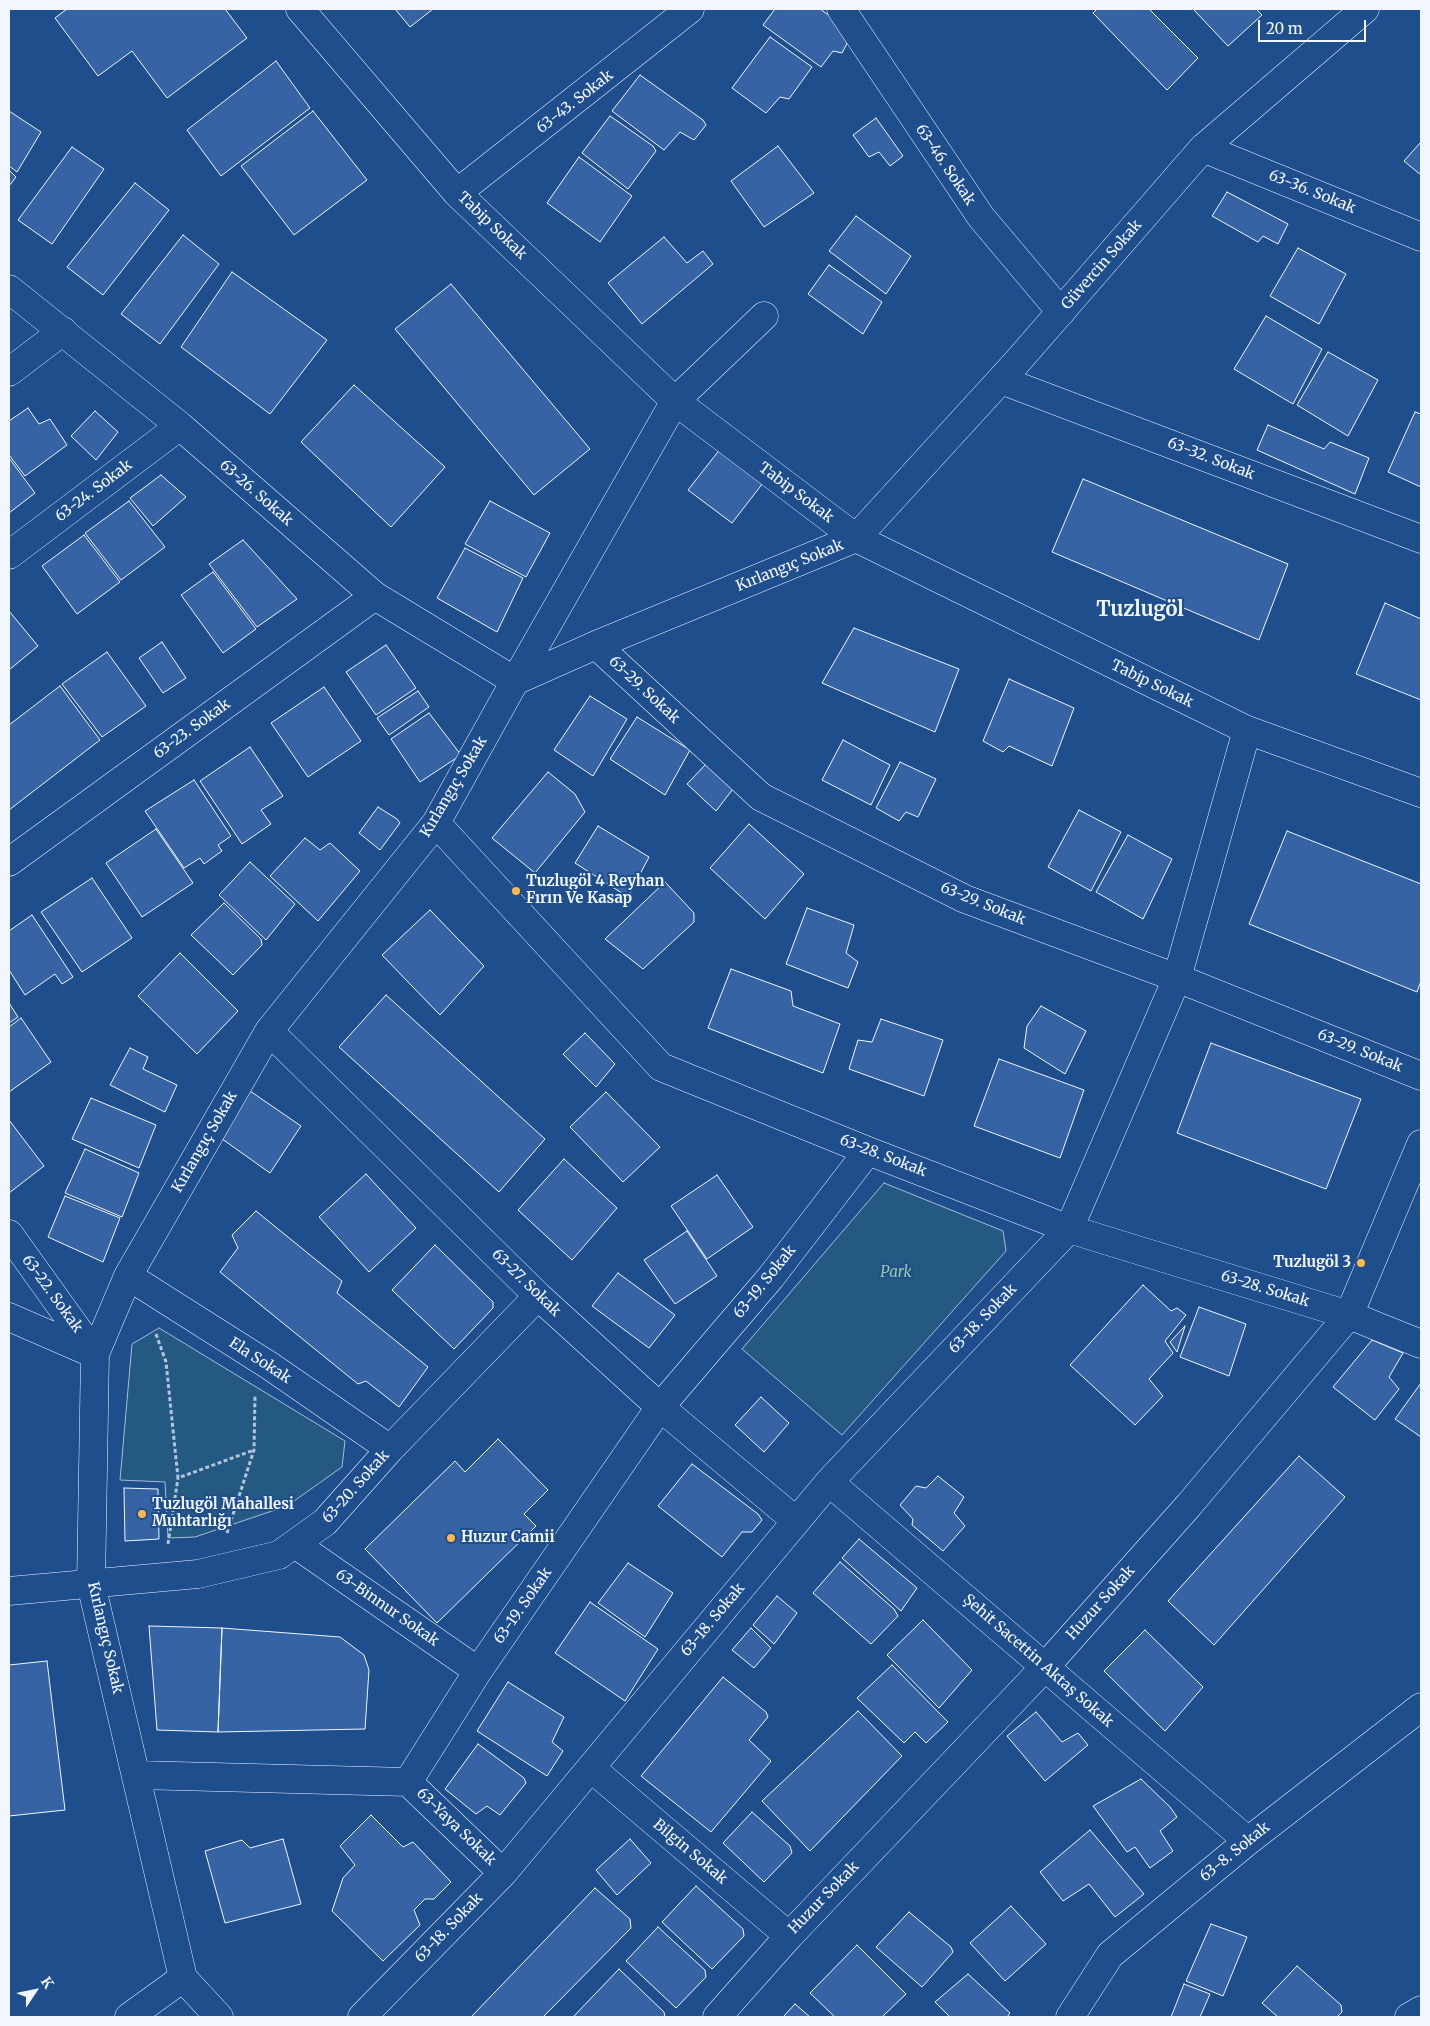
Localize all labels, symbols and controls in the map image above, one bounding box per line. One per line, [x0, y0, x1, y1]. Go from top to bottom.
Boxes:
scale bar [1260, 10, 1368, 42]
text: 20 m [1266, 19, 1303, 38]
street label: 63-43. Sokak [533, 67, 617, 137]
street label: 63-46. Sokak [911, 121, 979, 209]
street label: 63-36. Sokak [1266, 166, 1358, 218]
street label: Tabip Sokak [454, 189, 530, 263]
street label: Güvercin Sokak [1058, 216, 1146, 314]
street label: 63-32. Sokak [1165, 434, 1257, 484]
street label: 63-24. Sokak [52, 456, 136, 526]
street label: 63-26. Sokak [216, 456, 296, 530]
street label: Tabip Sokak [755, 459, 837, 527]
street label: Kırlangıç Sokak [734, 536, 846, 596]
district label: Tuzlugöl [1096, 598, 1184, 622]
street label: 63-29. Sokak [605, 653, 683, 727]
street label: Tabip Sokak [1108, 656, 1196, 712]
street label: 63-23. Sokak [150, 695, 234, 763]
street label: Kırlangıç Sokak [417, 733, 491, 841]
place label: Tuzlugöl 4 Reyhan Fırın Ve Kasap [526, 873, 664, 908]
street label: 63-29. Sokak [938, 879, 1028, 929]
marker: Tuzlugöl 4 Reyhan Fırın Ve Kasap [510, 885, 522, 897]
street label: 63-29. Sokak [1315, 1026, 1405, 1076]
street label: Kırlangıç Sokak [169, 1088, 241, 1196]
street label: 63-28. Sokak [837, 1131, 929, 1181]
street label: 63-19. Sokak [730, 1242, 800, 1322]
street label: 63-27. Sokak [488, 1245, 564, 1321]
street label: 63-22. Sokak [18, 1252, 86, 1336]
place label: Tuzlugöl 3 [1273, 1254, 1351, 1272]
marker: Tuzlugöl 3 [1355, 1257, 1367, 1269]
park label: Park [880, 1264, 912, 1282]
street label: 63-28. Sokak [1219, 1267, 1311, 1311]
street label: 63-18. Sokak [945, 1280, 1021, 1358]
street label: Ela Sokak [225, 1334, 295, 1388]
street label: 63-20. Sokak [319, 1447, 393, 1527]
place label: Tuzlugöl Mahallesi Muhtarlığı [152, 1496, 294, 1531]
marker: Tuzlugöl Mahallesi Muhtarlığı [136, 1508, 148, 1520]
place label: Huzur Camii [461, 1529, 555, 1547]
marker: Huzur Camii [445, 1532, 457, 1544]
street label: Huzur Sokak [1063, 1562, 1139, 1644]
street label: 63-19. Sokak [490, 1564, 556, 1648]
street label: 63-Binnur Sokak [332, 1566, 442, 1650]
street label: Kırlangıç Sokak [83, 1580, 127, 1696]
street label: 63-18. Sokak [677, 1580, 749, 1660]
street label: Şehit Sacettin Aktaş Sokak [959, 1591, 1117, 1731]
street label: 63-Yaya Sokak [412, 1785, 500, 1869]
street label: Bilgin Sokak [649, 1816, 731, 1888]
street label: 63-8. Sokak [1196, 1818, 1274, 1886]
street label: Huzur Sokak [785, 1858, 863, 1938]
street label: 63-18. Sokak [411, 1889, 487, 1967]
north arrow [10, 1966, 60, 2016]
text: K [37, 1973, 58, 1992]

